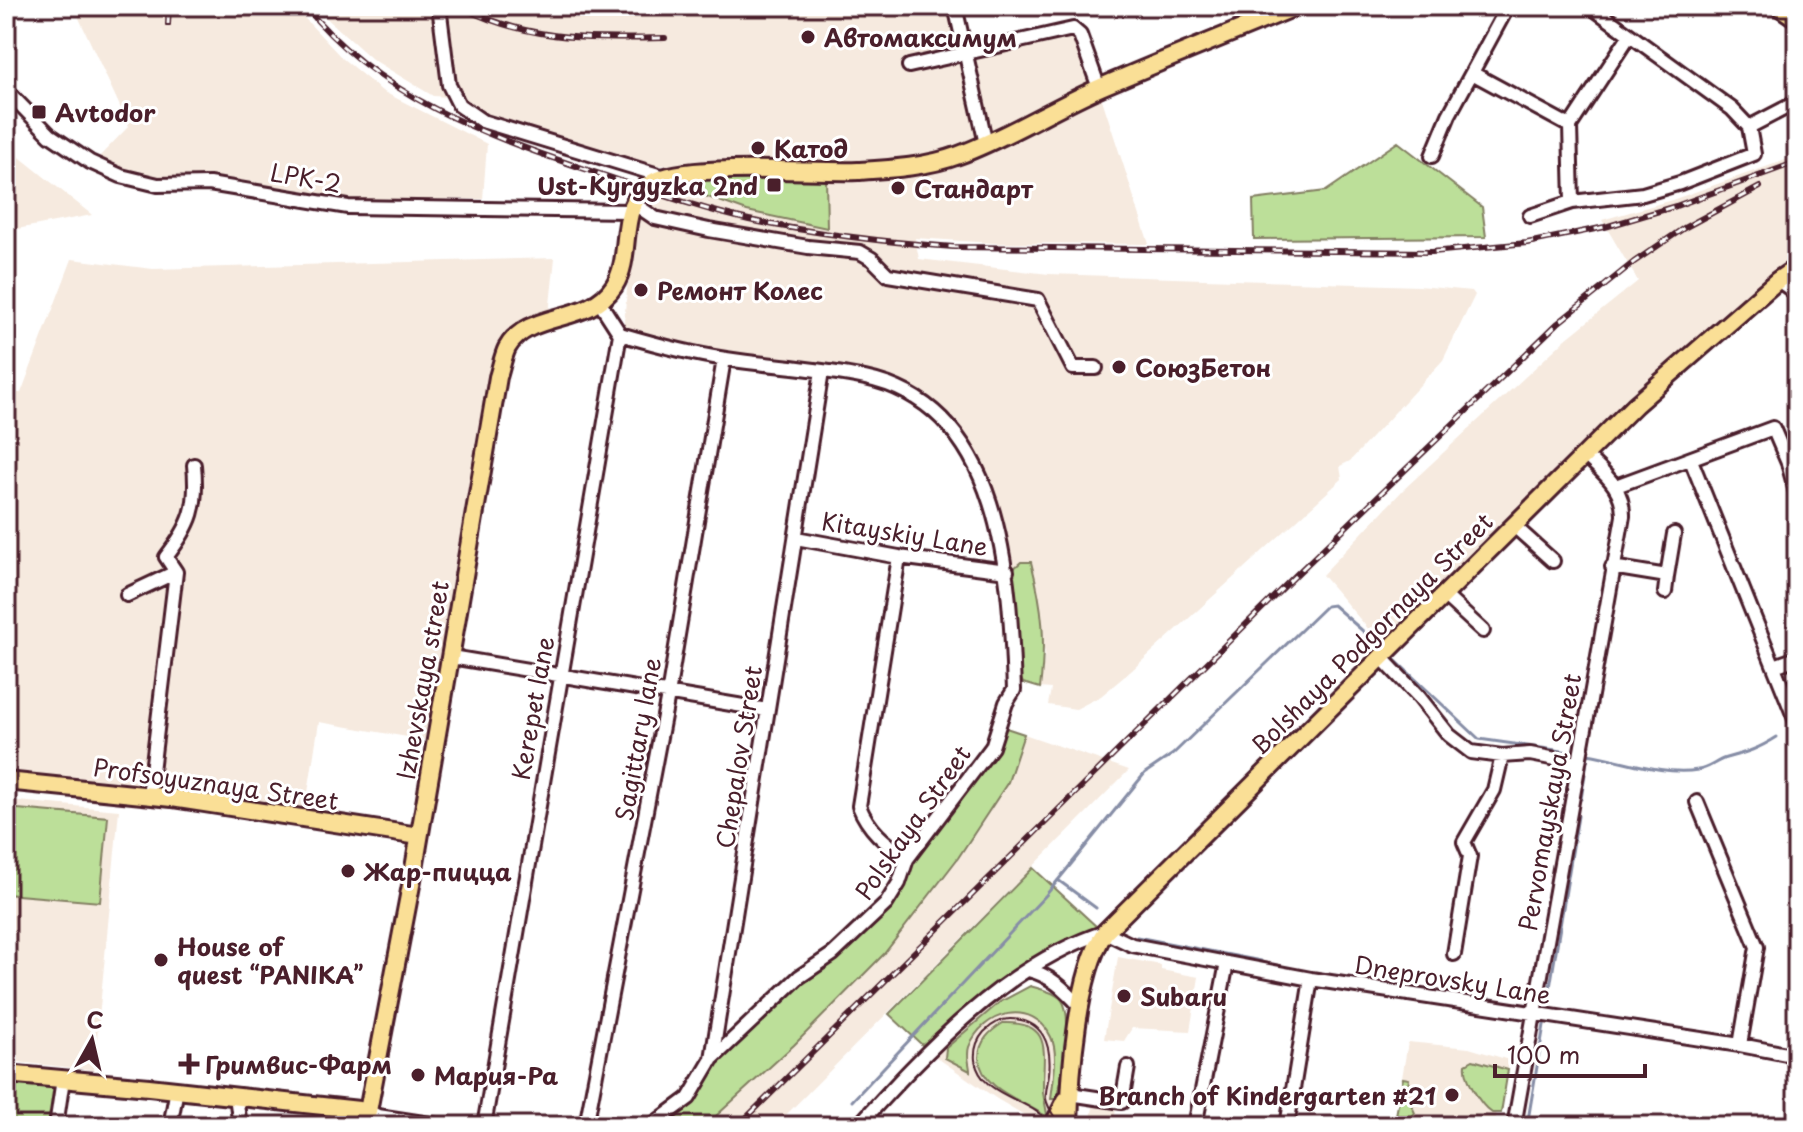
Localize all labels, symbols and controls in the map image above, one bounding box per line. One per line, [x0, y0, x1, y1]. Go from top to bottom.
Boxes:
place label: Автомаксимум [824, 19, 1017, 55]
marker: Автомаксимум [799, 28, 817, 46]
place label: Avtodor [55, 94, 156, 130]
marker: Avtodor [30, 103, 48, 121]
place label: Катод [774, 130, 848, 166]
marker: Катод [749, 139, 767, 157]
street label: LPK-2 [268, 153, 344, 201]
place label: Ust-Kyrgyzka 2nd [537, 167, 758, 203]
place label: Стандарт [914, 170, 1034, 206]
marker: Ust-Kyrgyzka 2nd [765, 176, 783, 194]
marker: Стандарт [889, 179, 907, 197]
place label: Ремонт Колес [657, 272, 823, 308]
marker: Ремонт Колес [632, 281, 650, 299]
place label: СоюзБетон [1135, 349, 1271, 385]
marker: СоюзБетон [1110, 358, 1128, 376]
street label: Kitayskiy Lane [819, 502, 991, 564]
street label: Bolshaya Podgornaya Street [1242, 504, 1500, 762]
street label: Izhevskaya street [387, 578, 457, 782]
street label: Kerepet lane [502, 633, 562, 783]
street label: Sagittary lane [605, 654, 669, 824]
street label: Chepalov Street [706, 663, 770, 851]
street label: Pervomayskaya Street [1509, 670, 1589, 933]
street label: Polskaya Street [845, 737, 979, 907]
street label: Profsoyuznaya Street [91, 748, 341, 818]
place label: Жар-пицца [363, 853, 512, 889]
marker: Жар-пицца [339, 862, 357, 880]
place label: House of quest “PANIKA” [177, 928, 363, 992]
street label: Dneprovsky Lane [1352, 946, 1554, 1012]
marker: House of quest “PANIKA” [152, 951, 170, 969]
place label: Subaru [1140, 978, 1227, 1014]
marker: Subaru [1115, 987, 1133, 1005]
north arrow [52, 1000, 132, 1080]
text: С [85, 1001, 105, 1036]
scale bar [1495, 1028, 1645, 1078]
text: 100 m [1507, 1036, 1580, 1072]
place label: Гримвис-Фарм [205, 1046, 392, 1082]
marker: Гримвис-Фарм [180, 1055, 198, 1073]
place label: Мария-Ра [434, 1057, 559, 1093]
marker: Мария-Ра [409, 1066, 427, 1084]
place label: Branch of Kindergarten #21 [1098, 1077, 1436, 1113]
marker: Branch of Kindergarten #21 [1443, 1086, 1461, 1104]

